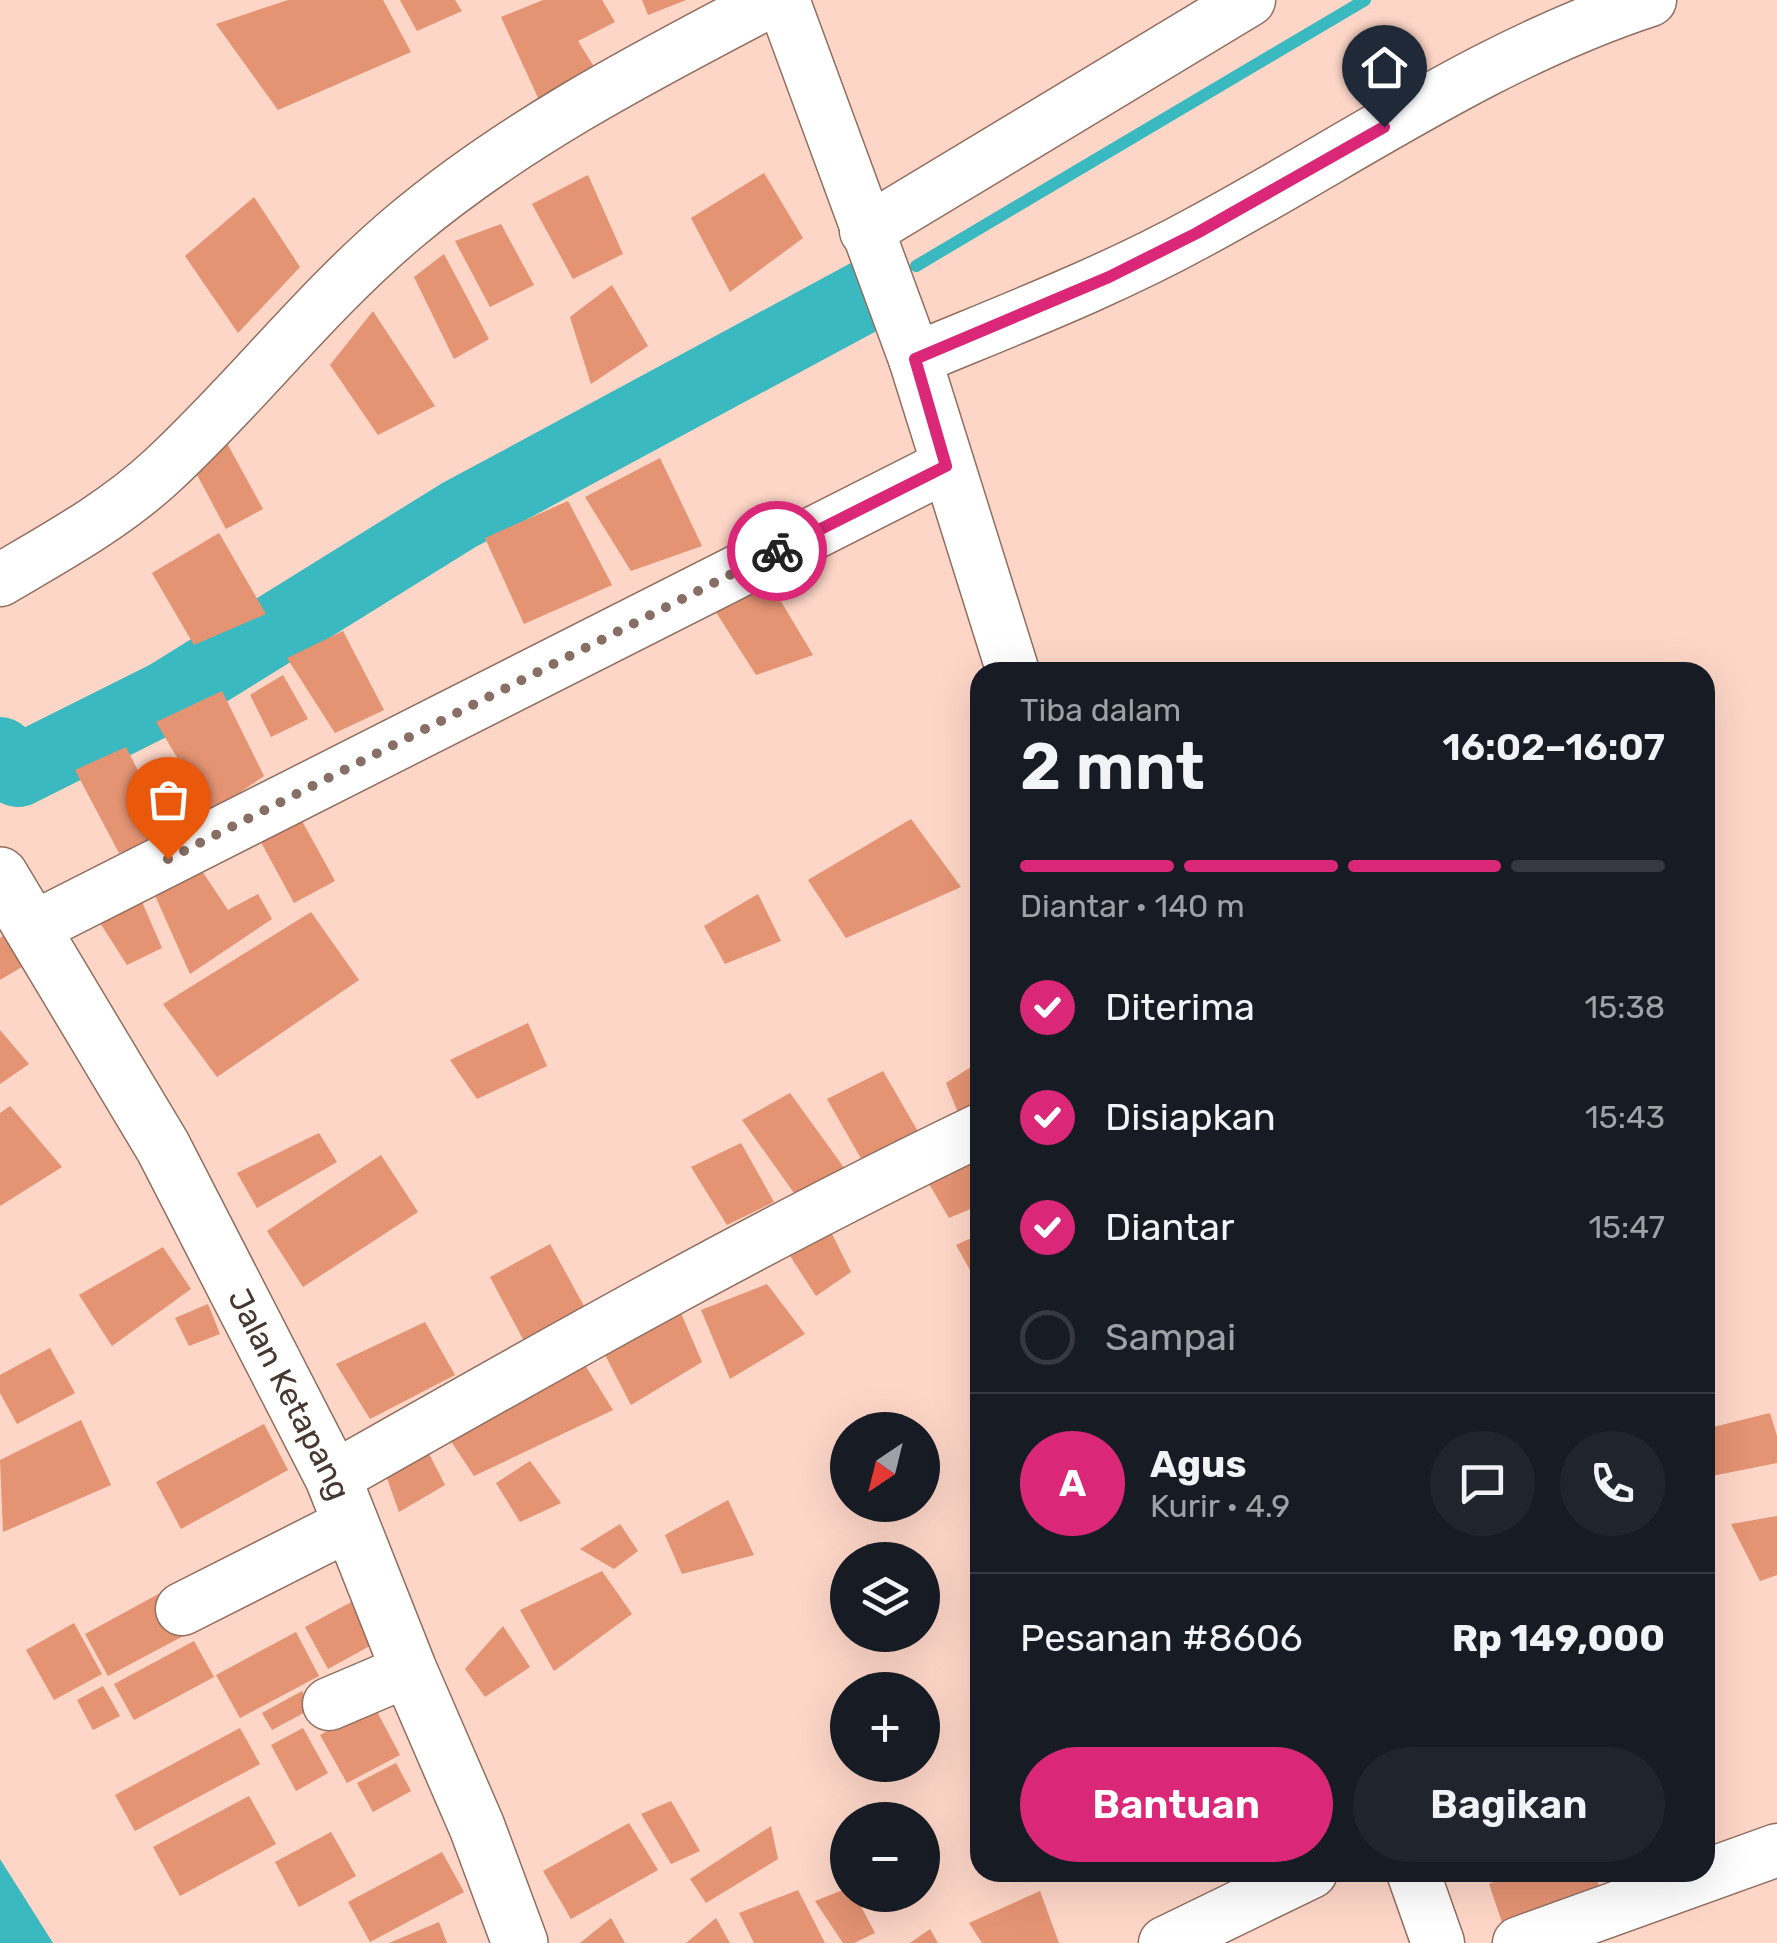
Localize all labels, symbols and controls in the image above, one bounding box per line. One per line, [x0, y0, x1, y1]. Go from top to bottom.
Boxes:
pin [1342, 25, 1427, 128]
icon: home [1357, 40, 1412, 95]
courier [727, 501, 827, 601]
icon: bike [750, 524, 805, 579]
text: Tiba dalam [1020, 691, 1181, 729]
text: 16:02–16:07 [1443, 724, 1665, 770]
text: 2 mnt [1020, 728, 1205, 805]
pin [126, 757, 211, 860]
icon: bag [141, 772, 196, 827]
text: Diantar · 140 m [1020, 887, 1245, 925]
icon: check [1020, 980, 1075, 1035]
text: Diterima [1105, 984, 1255, 1030]
text: 15:38 [1585, 988, 1665, 1026]
icon: check [1020, 1090, 1075, 1145]
text: Disiapkan [1105, 1094, 1276, 1140]
text: 15:43 [1585, 1098, 1665, 1136]
icon: check [1020, 1200, 1075, 1255]
text: Diantar [1105, 1204, 1234, 1250]
text: 15:47 [1588, 1208, 1665, 1246]
street label: Jalan Ketapang [220, 1282, 359, 1505]
text: Sampai [1105, 1314, 1236, 1360]
north arrow [830, 1412, 940, 1522]
map controls [830, 1412, 940, 1912]
button: chat [1430, 1431, 1535, 1536]
button: phone [1560, 1431, 1665, 1536]
text: Agus [1150, 1441, 1246, 1487]
text: A [1059, 1460, 1086, 1506]
text: Kurir · 4.9 [1150, 1487, 1290, 1525]
button: layers [830, 1542, 940, 1652]
text: Pesanan #8606 [1020, 1615, 1303, 1661]
text: Rp 149,000 [1452, 1615, 1665, 1661]
button: + [830, 1672, 940, 1782]
button: Bantuan [1020, 1747, 1333, 1862]
button: Bagikan [1353, 1747, 1665, 1862]
button: − [830, 1802, 940, 1912]

